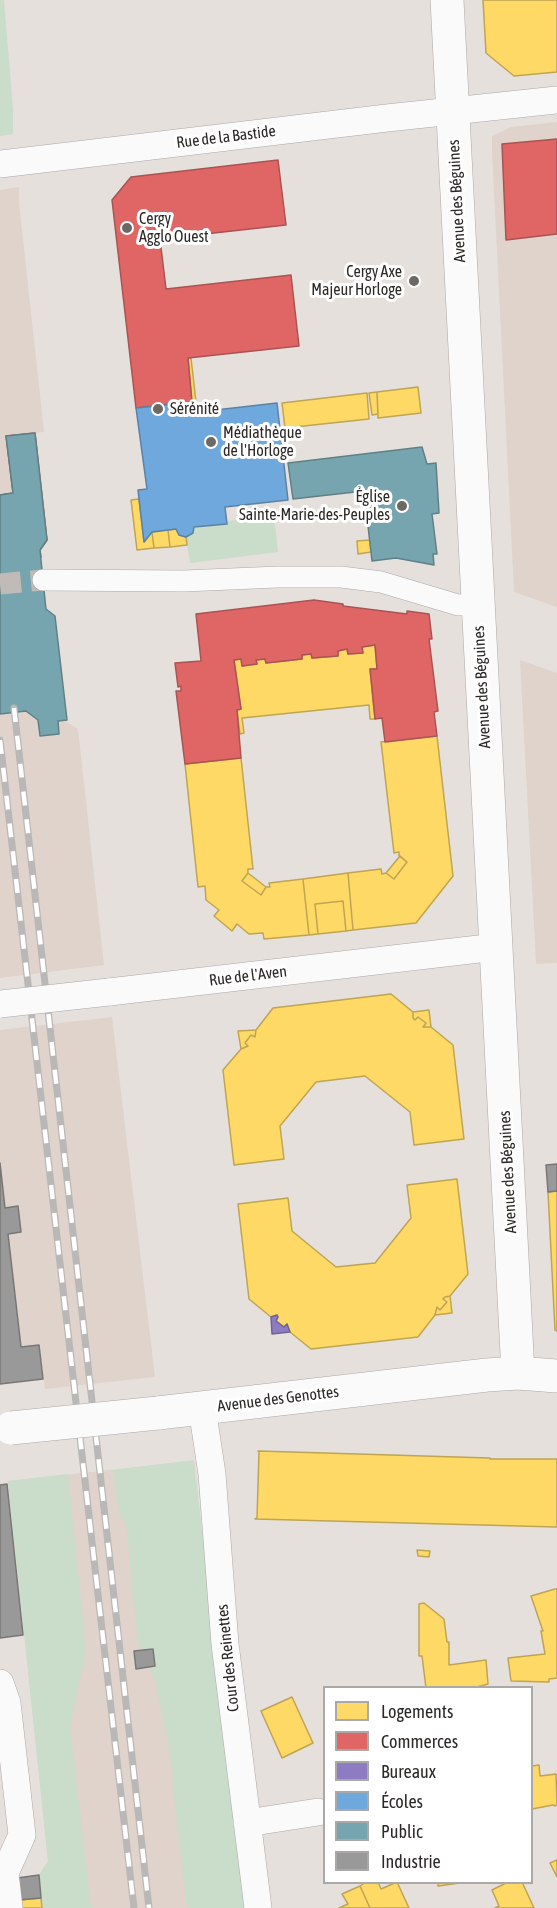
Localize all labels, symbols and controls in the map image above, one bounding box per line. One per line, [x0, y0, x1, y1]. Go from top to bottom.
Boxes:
street label: Rue de la Bastide [175, 121, 277, 153]
street label: Avenue des Béguines [444, 139, 470, 263]
place label: Cergy Agglo Ouest [139, 209, 209, 247]
marker: Cergy Agglo Ouest [120, 221, 134, 235]
place label: Cergy Axe Majeur Horloge [311, 262, 402, 300]
marker: Cergy Axe Majeur Horloge [407, 274, 421, 288]
place label: Sérénité [170, 399, 219, 419]
marker: Sérénité [151, 402, 165, 416]
place label: Médiathèque de l'Horloge [223, 423, 302, 461]
marker: Médiathèque de l'Horloge [204, 435, 218, 449]
place label: Église Sainte-Marie-des-Peuples [239, 487, 390, 525]
marker: Église Sainte-Marie-des-Peuples [395, 499, 409, 513]
street label: Avenue des Béguines [469, 625, 495, 749]
street label: Rue de l'Aven [208, 962, 288, 990]
street label: Avenue des Béguines [495, 1110, 521, 1234]
street label: Avenue des Genottes [216, 1382, 340, 1416]
street label: Cour des Reinettes [213, 1603, 243, 1713]
legend [323, 1686, 533, 1884]
text: Logements [381, 1701, 453, 1722]
text: Commerces [381, 1731, 458, 1752]
text: Bureaux [381, 1761, 436, 1782]
text: Écoles [381, 1791, 423, 1812]
text: Public [381, 1821, 423, 1842]
text: Industrie [381, 1851, 441, 1872]

